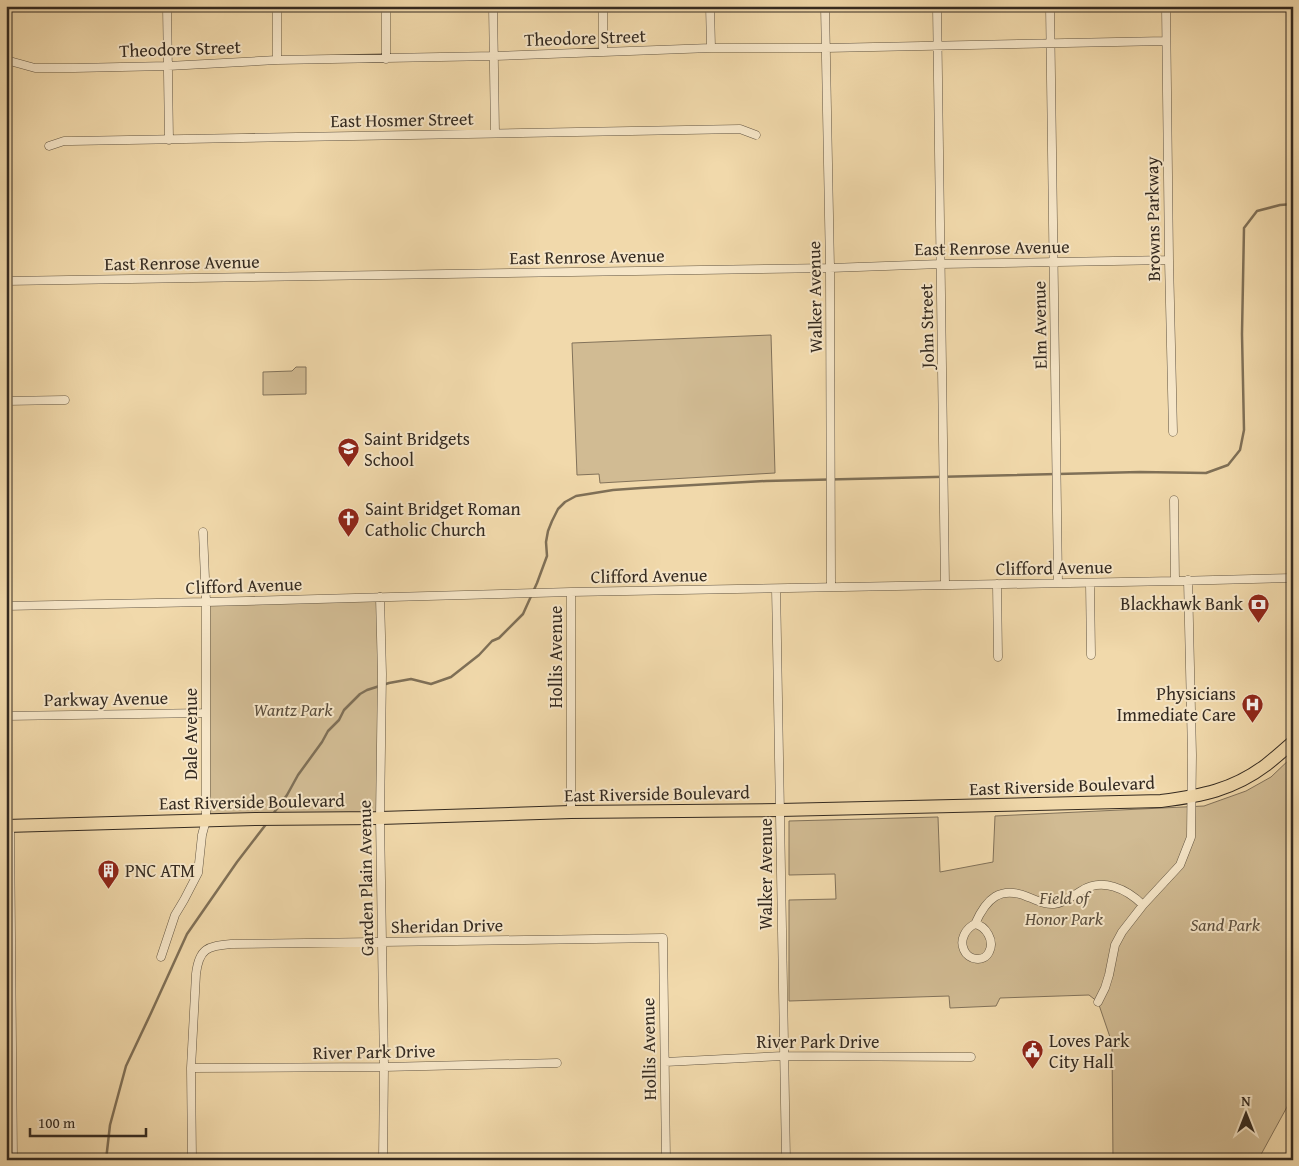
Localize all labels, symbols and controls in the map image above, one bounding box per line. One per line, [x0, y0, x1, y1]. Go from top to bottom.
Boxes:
street label: Theodore Street [524, 22, 647, 53]
street label: Theodore Street [119, 33, 242, 64]
street label: East Hosmer Street [330, 105, 475, 134]
street label: Browns Parkway [1138, 156, 1167, 282]
street label: East Renrose Avenue [914, 233, 1070, 262]
street label: Walker Avenue [800, 241, 829, 353]
street label: East Renrose Avenue [509, 242, 665, 271]
street label: East Renrose Avenue [104, 248, 260, 277]
street label: Elm Avenue [1025, 281, 1054, 369]
street label: John Street [912, 283, 941, 371]
place label: Saint Bridgets School [364, 425, 470, 473]
school or university icon: Saint Bridgets School [336, 437, 360, 468]
place label: Saint Bridget Roman Catholic Church [365, 495, 521, 543]
church icon: Saint Bridget Roman Catholic Church [337, 507, 361, 538]
street label: Clifford Avenue [995, 553, 1113, 582]
street label: Clifford Avenue [590, 561, 708, 590]
street label: Clifford Avenue [185, 570, 303, 601]
place label: Blackhawk Bank [1120, 590, 1244, 617]
bank icon: Blackhawk Bank [1247, 592, 1271, 623]
street label: Hollis Avenue [542, 606, 569, 708]
place label: Physicians Immediate Care [1117, 680, 1236, 728]
street label: Parkway Avenue [44, 684, 168, 713]
street label: Dale Avenue [177, 688, 204, 780]
hospital icon: Physicians Immediate Care [1240, 692, 1264, 723]
park label: Wantz Park [254, 696, 333, 723]
street label: East Riverside Boulevard [969, 769, 1156, 802]
street label: East Riverside Boulevard [564, 778, 750, 809]
street label: East Riverside Boulevard [159, 786, 345, 817]
street label: Garden Plain Avenue [351, 800, 380, 956]
street label: Walker Avenue [752, 818, 779, 930]
place label: PNC ATM [125, 857, 195, 884]
building icon: PNC ATM [97, 859, 121, 890]
park label: Field of Honor Park [1024, 884, 1104, 932]
street label: Sheridan Drive [391, 911, 503, 940]
park label: Sand Park [1190, 911, 1261, 938]
street label: Hollis Avenue [634, 997, 663, 1101]
place label: Loves Park City Hall [1049, 1027, 1130, 1075]
street label: River Park Drive [757, 1028, 879, 1055]
street label: River Park Drive [312, 1037, 436, 1066]
public building icon: Loves Park City Hall [1021, 1039, 1045, 1070]
north arrow [1222, 1088, 1272, 1138]
text: N [1241, 1091, 1251, 1111]
scale bar [30, 1106, 146, 1138]
text: 100 m [38, 1112, 76, 1133]

